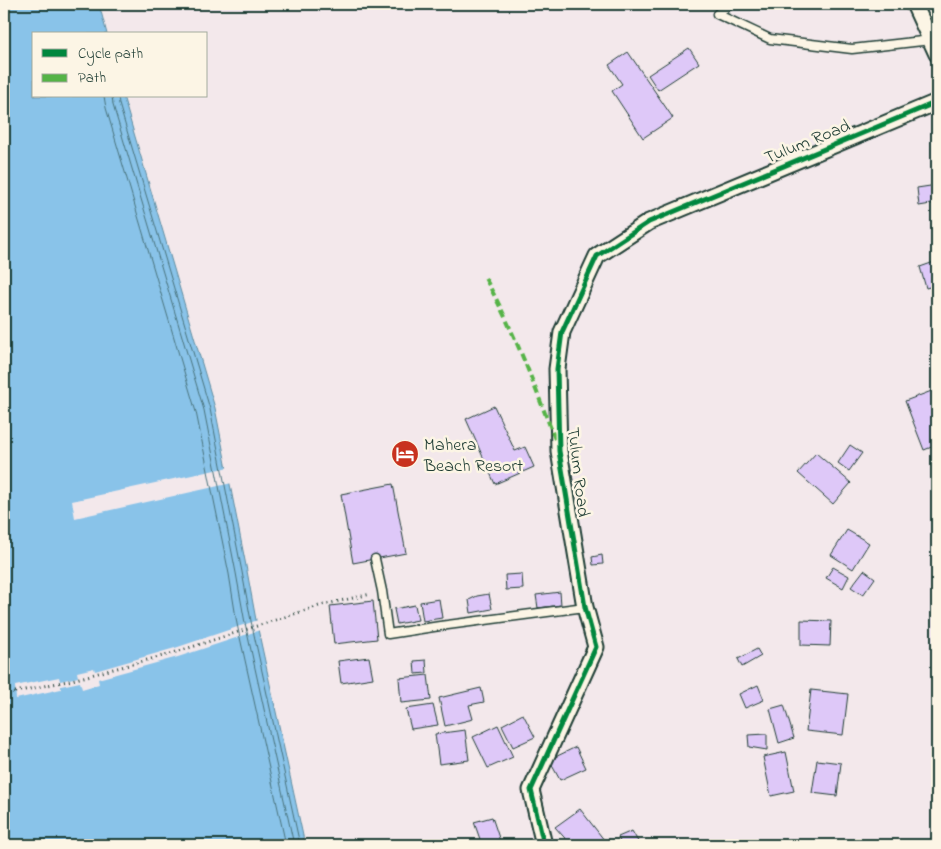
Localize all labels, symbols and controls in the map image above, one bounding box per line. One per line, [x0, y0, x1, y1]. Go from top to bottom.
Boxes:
legend [32, 32, 208, 98]
text: Cycle path [78, 43, 143, 66]
text: Path [78, 67, 106, 89]
street label: Tulum Road [761, 114, 855, 172]
street label: Tulum Road [559, 426, 595, 519]
place label: Mahera Beach Resort [423, 433, 523, 480]
hotel icon: Mahera Beach Resort [390, 439, 420, 469]

